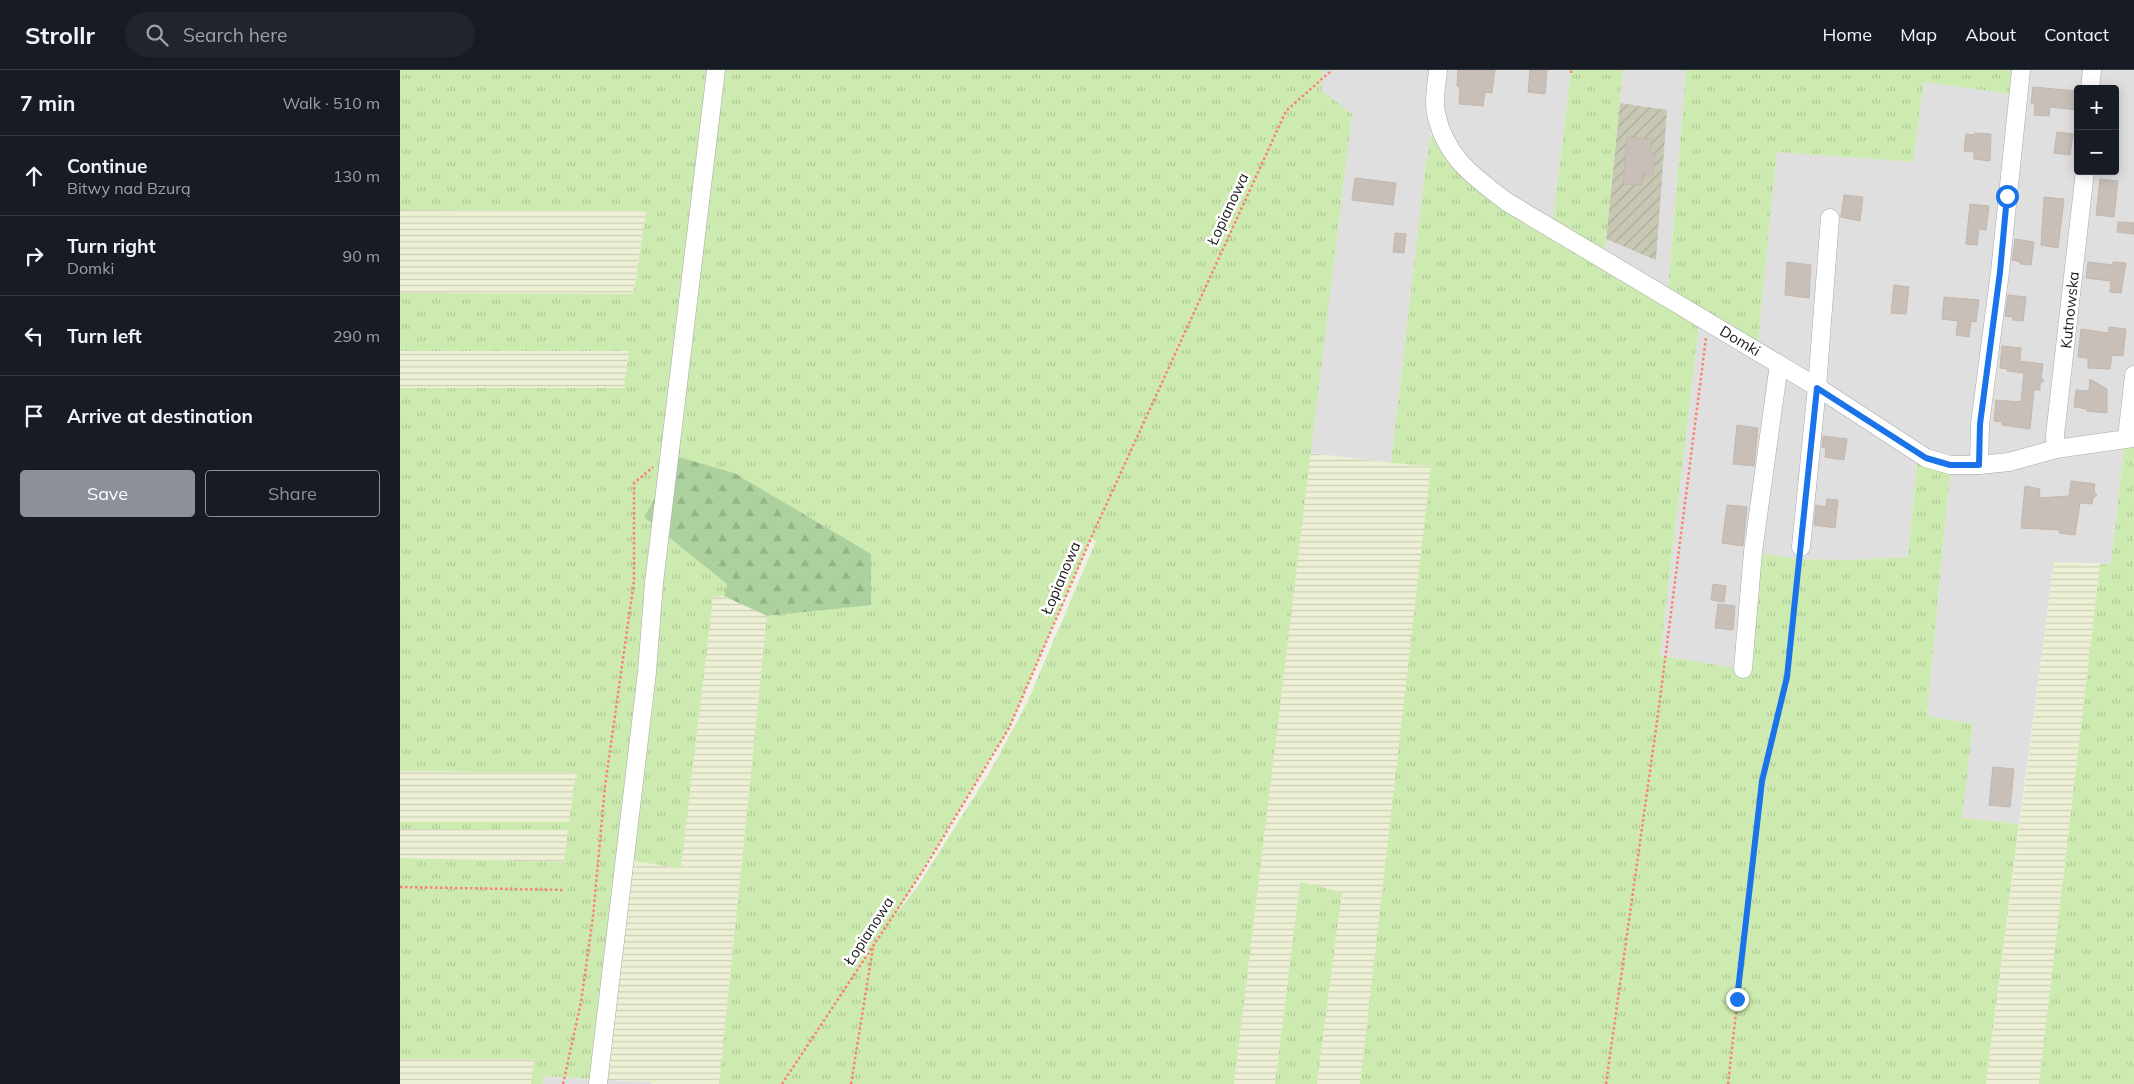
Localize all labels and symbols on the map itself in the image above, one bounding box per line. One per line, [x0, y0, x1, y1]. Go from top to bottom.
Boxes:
street label: Łopianowa [1202, 170, 1253, 249]
route start [1996, 185, 2019, 208]
street label: Kutnowska [2056, 270, 2083, 349]
street label: Domki [1716, 321, 1764, 360]
street label: Łopianowa [1036, 538, 1084, 618]
street label: Łopianowa [839, 893, 898, 969]
route end [1726, 988, 1749, 1011]

